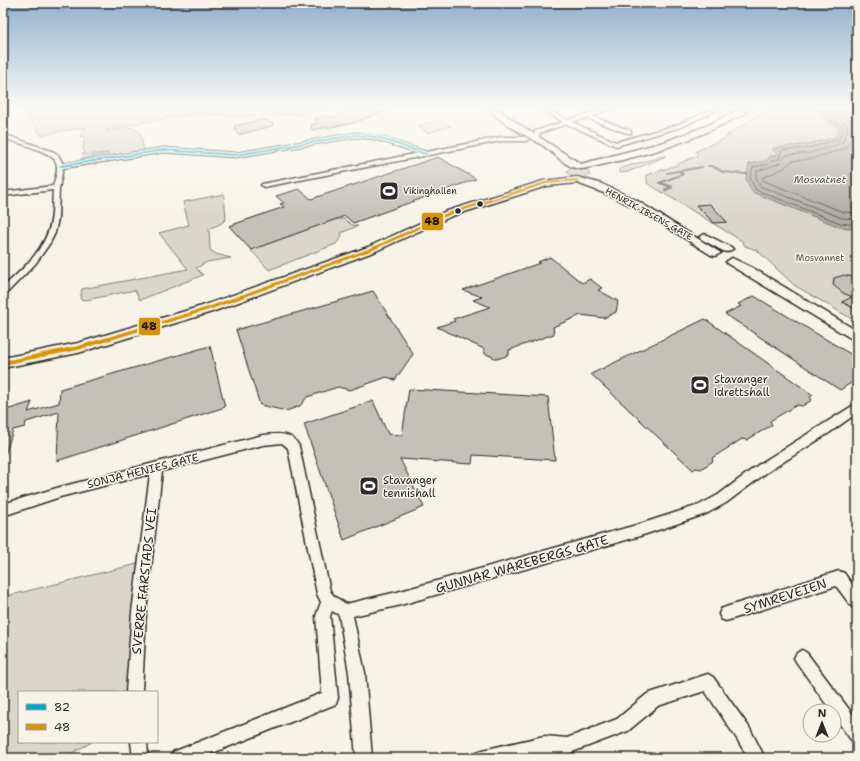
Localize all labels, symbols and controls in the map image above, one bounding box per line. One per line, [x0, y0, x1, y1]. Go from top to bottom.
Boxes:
water label: Mosvatnet [794, 173, 847, 186]
sports icon: Vikinghallen [378, 180, 400, 202]
place label: Vikinghallen [403, 185, 457, 197]
street label: HENRIK IBSENS GATE [603, 185, 695, 243]
unlabelled marker [475, 199, 485, 209]
unlabelled marker [453, 206, 463, 216]
line badge: 48 [421, 212, 444, 231]
text: 48 [424, 214, 440, 229]
park label: Mosvannet [796, 252, 844, 264]
line badge: 48 [138, 317, 161, 336]
text: 48 [141, 319, 157, 334]
place label: Stavanger idrettshall [714, 372, 770, 400]
sports icon: Stavanger idrettshall [689, 374, 711, 396]
street label: SONJA HENIES GATE [85, 450, 201, 492]
place label: Stavanger tennishall [383, 473, 437, 501]
sports icon: Stavanger tennishall [358, 475, 380, 497]
street label: SVERRE FARSTADS VEI [128, 507, 160, 655]
street label: GUNNAR WAREBERGS GATE [433, 531, 611, 597]
street label: SYMREVEIEN [741, 575, 829, 617]
legend [18, 691, 158, 743]
text: 82 [54, 699, 70, 715]
north arrow [802, 703, 842, 743]
text: N [818, 706, 827, 721]
text: 48 [54, 719, 71, 735]

